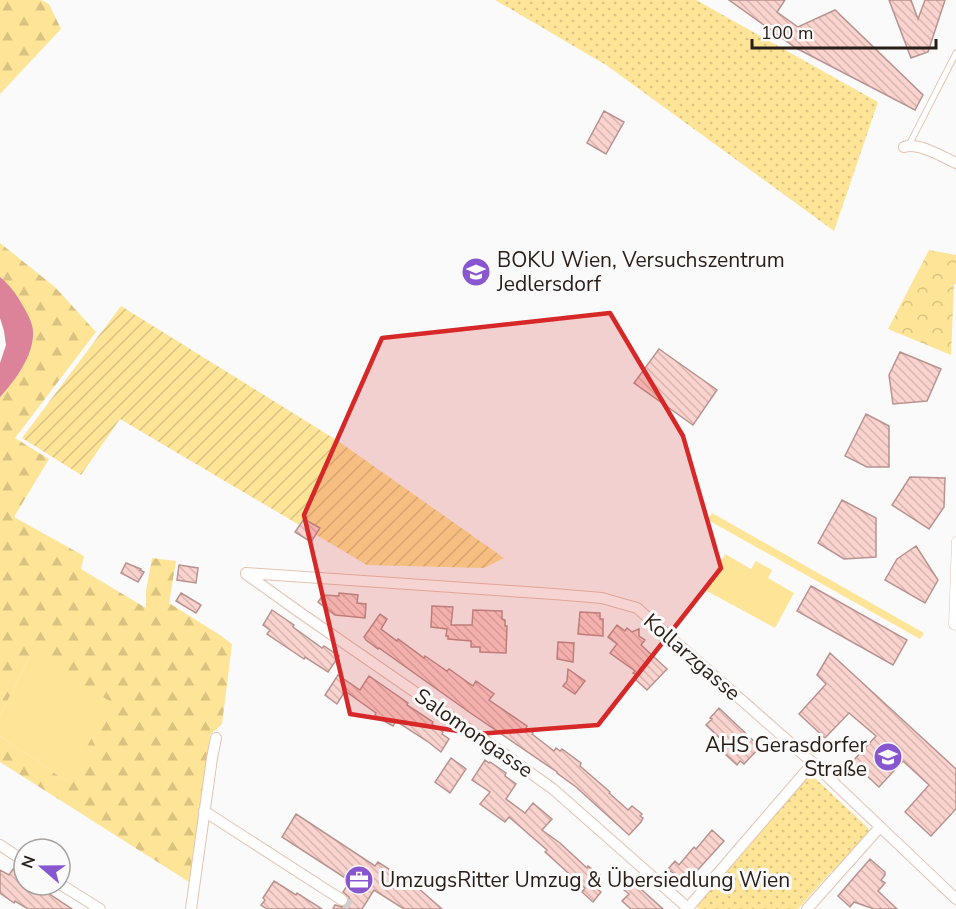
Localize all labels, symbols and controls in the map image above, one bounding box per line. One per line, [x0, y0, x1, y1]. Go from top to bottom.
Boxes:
scale bar [752, 12, 936, 50]
text: 100 m [761, 21, 813, 45]
place label: BOKU Wien, Versuchszentrum Jedlersdorf [496, 246, 785, 298]
school or university icon: BOKU Wien, Versuchszentrum Jedlersdorf [460, 256, 492, 288]
street label: Kollarzgasse [638, 607, 746, 707]
street label: Salomongasse [409, 682, 539, 784]
place label: AHS Gerasdorfer Straße [705, 731, 867, 783]
school or university icon: AHS Gerasdorfer Straße [872, 741, 904, 773]
north arrow [12, 837, 72, 897]
text: N [16, 853, 41, 872]
office icon: UmzugsRitter Umzug & Übersiedlung Wien [343, 864, 375, 896]
place label: UmzugsRitter Umzug & Übersiedlung Wien [380, 866, 790, 894]

